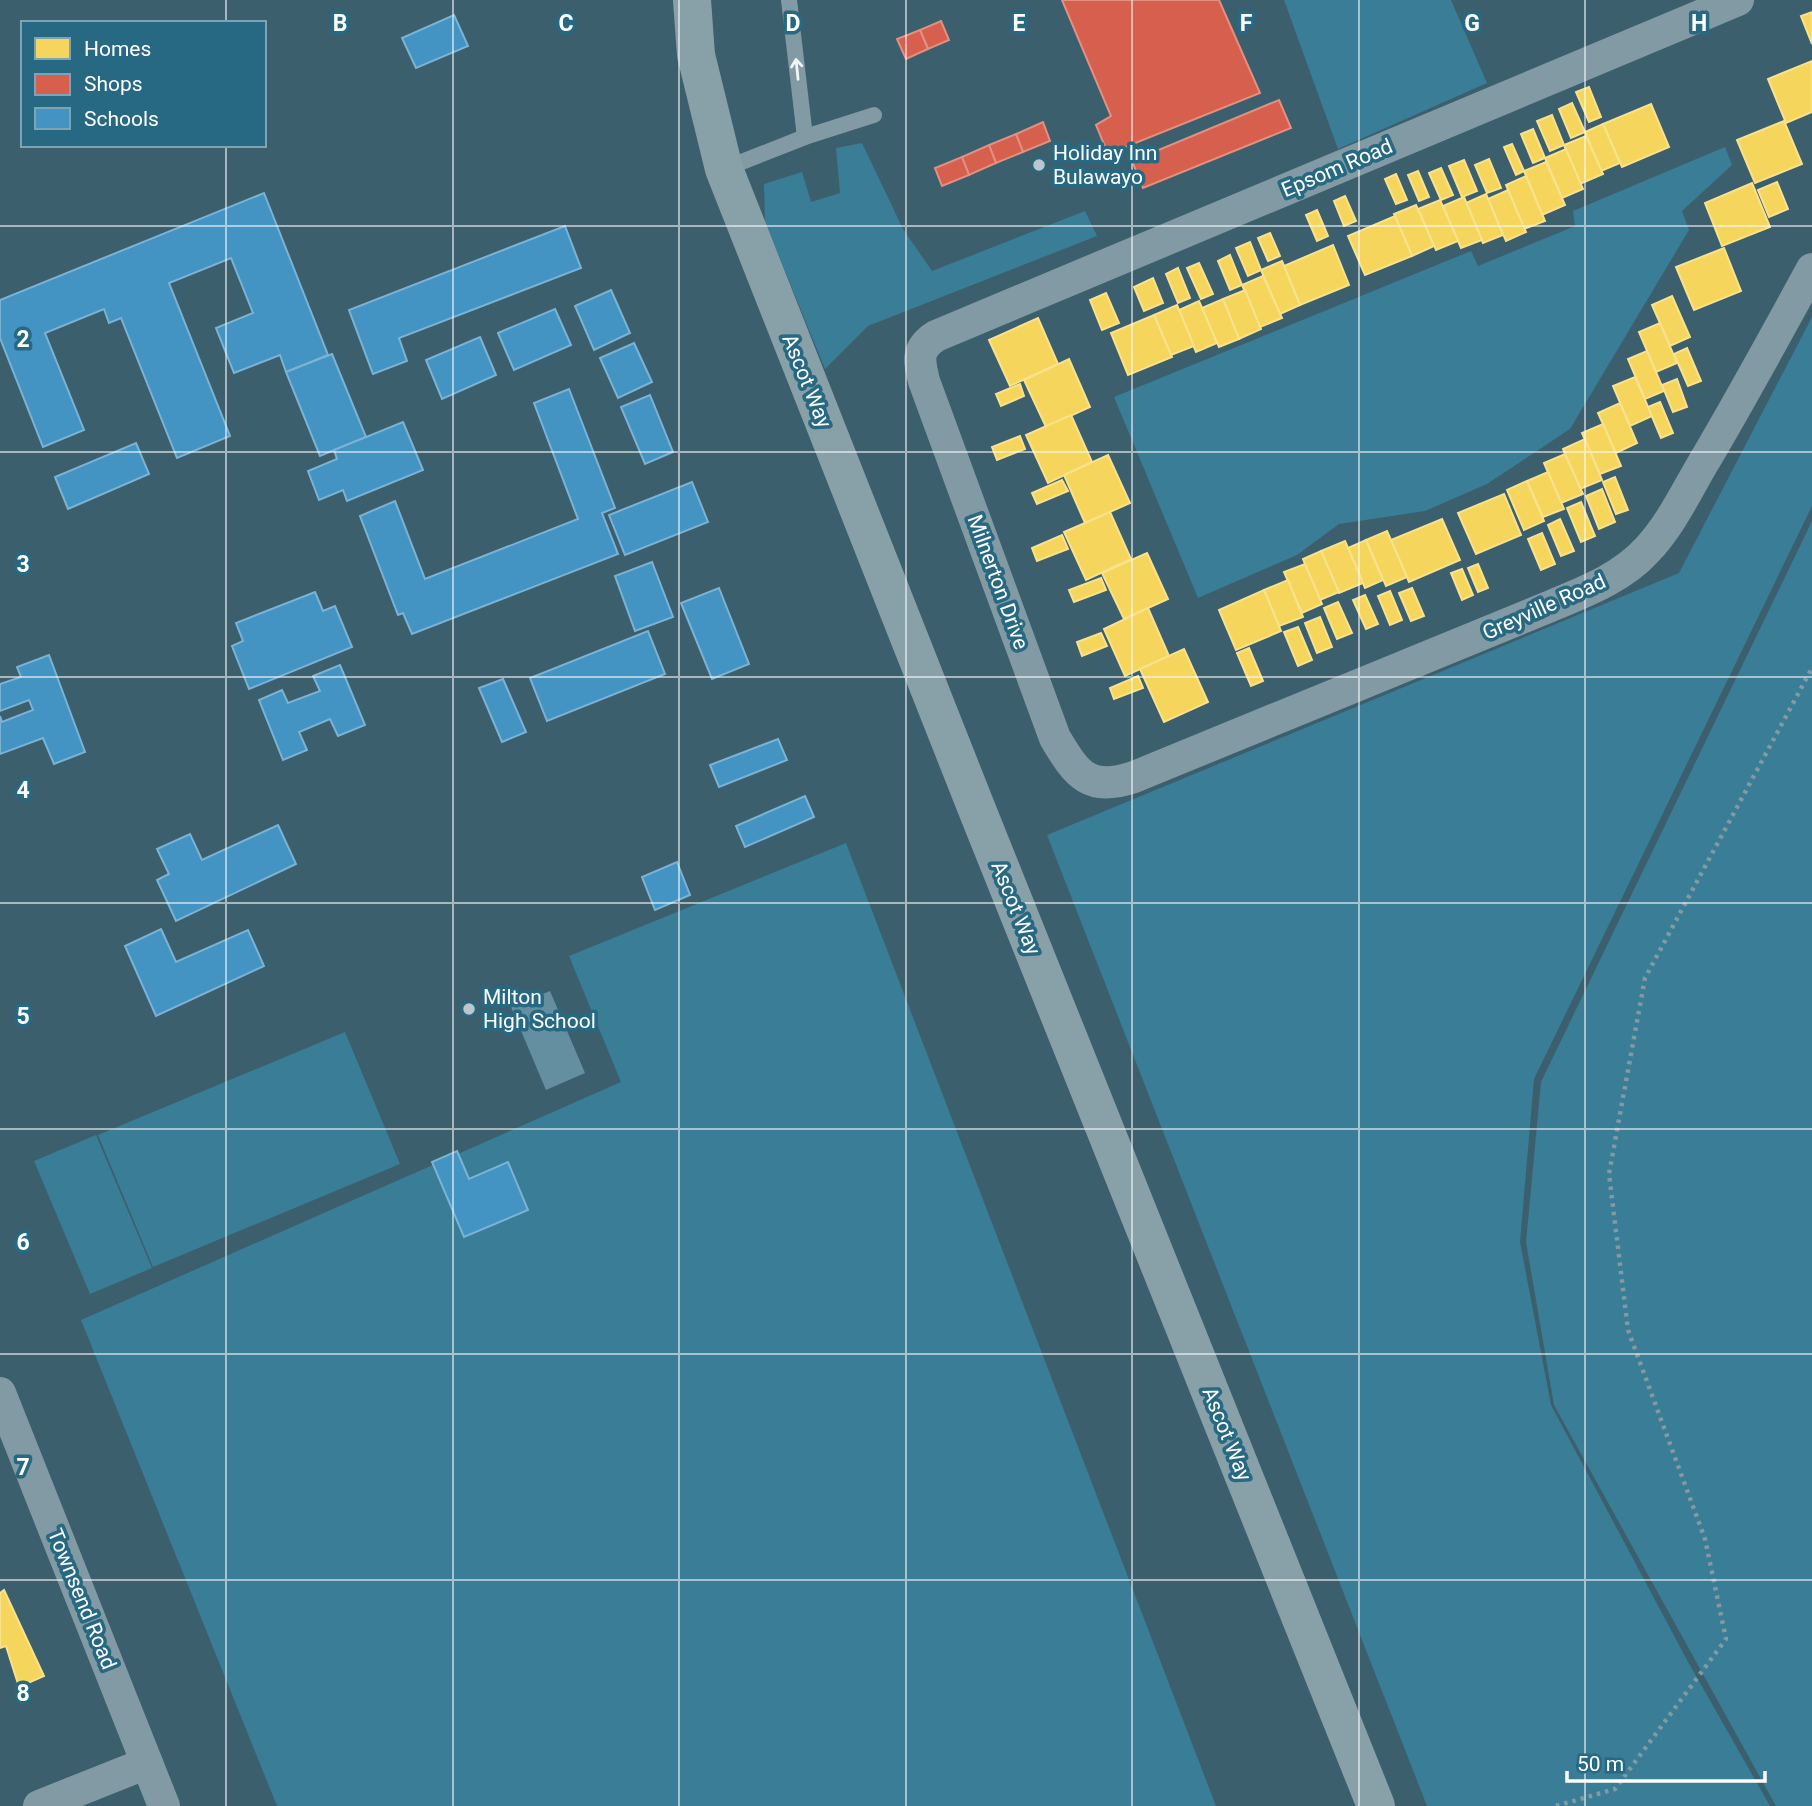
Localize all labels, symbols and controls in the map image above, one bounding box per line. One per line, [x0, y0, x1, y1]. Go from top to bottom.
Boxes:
text: B [333, 10, 347, 37]
text: C [558, 10, 574, 37]
text: D [786, 10, 800, 37]
text: E [1013, 10, 1026, 37]
text: F [1240, 10, 1253, 37]
text: G [1464, 10, 1480, 37]
text: H [1691, 10, 1707, 37]
legend [21, 21, 266, 147]
text: Homes [84, 37, 151, 61]
one-way arrow [791, 58, 804, 81]
text: Shops [84, 72, 143, 96]
text: Schools [84, 107, 159, 131]
street label: Epsom Road [1278, 134, 1396, 202]
place label: Holiday Inn Bulawayo [1053, 141, 1157, 189]
marker: Holiday Inn Bulawayo [1031, 157, 1047, 173]
text: 2 [16, 326, 30, 353]
street label: Ascot Way [777, 331, 837, 431]
street label: Milnerton Drive [963, 511, 1033, 653]
text: 3 [16, 551, 30, 578]
street label: Greyville Road [1479, 569, 1609, 645]
text: 4 [16, 777, 30, 804]
street label: Ascot Way [986, 858, 1046, 958]
place label: Milton High School [483, 985, 596, 1033]
marker: Milton High School [461, 1001, 477, 1017]
text: 5 [16, 1003, 30, 1030]
text: 6 [16, 1229, 30, 1256]
street label: Ascot Way [1197, 1384, 1257, 1484]
text: 7 [16, 1454, 30, 1481]
street label: Townsend Road [43, 1525, 121, 1673]
text: 8 [16, 1680, 30, 1707]
scale bar [1567, 1740, 1765, 1784]
text: 50 m [1577, 1752, 1624, 1776]

